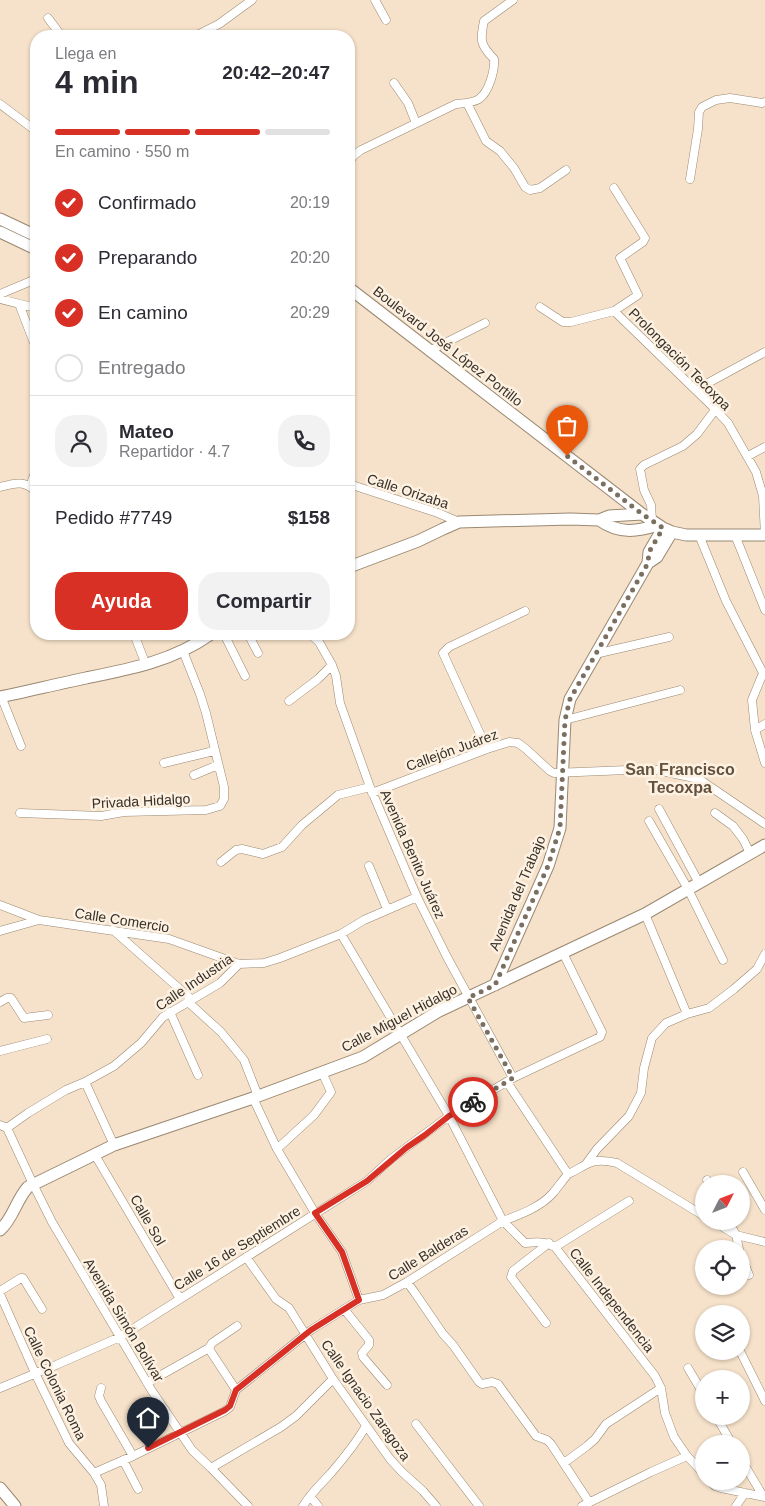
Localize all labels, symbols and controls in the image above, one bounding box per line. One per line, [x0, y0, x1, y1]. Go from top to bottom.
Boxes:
text: Llega en [55, 45, 116, 62]
text: 20:42–20:47 [222, 62, 330, 83]
text: 4 min [55, 64, 139, 100]
text: En camino · 550 m [55, 143, 189, 160]
icon: check [55, 189, 83, 217]
text: Confirmado [98, 192, 196, 213]
text: 20:19 [290, 194, 330, 211]
icon: check [55, 244, 83, 272]
text: Preparando [98, 247, 197, 268]
text: 20:20 [290, 249, 330, 266]
street label: Boulevard José López Portillo [370, 283, 526, 409]
icon: check [55, 299, 83, 327]
text: En camino [98, 302, 188, 323]
text: 20:29 [290, 304, 330, 321]
street label: Prolongación Tecoxpa [626, 305, 734, 413]
text: Entregado [98, 357, 186, 378]
pin [546, 405, 588, 456]
icon: bag [553, 412, 581, 440]
button: person [55, 415, 107, 467]
button: phone [278, 415, 330, 467]
text: Mateo [119, 421, 174, 442]
text: Repartidor · 4.7 [119, 443, 230, 460]
street label: Calle Orizaba [365, 470, 451, 512]
text: Pedido #7749 [55, 507, 172, 528]
text: $158 [288, 507, 330, 528]
button: Ayuda [55, 572, 188, 630]
button: Compartir [198, 572, 330, 630]
street label: Callejón Juárez [404, 726, 500, 774]
district label: San Francisco Tecoxpa [625, 761, 735, 796]
street label: Avenida Benito Juárez [377, 787, 449, 921]
street label: Privada Hidalgo [91, 790, 191, 812]
street label: Avenida del Trabajo [486, 833, 549, 953]
street label: Calle Comercio [73, 905, 171, 935]
street label: Calle Industria [152, 950, 236, 1014]
street label: Calle Miguel Hidalgo [339, 981, 460, 1055]
courier [448, 1077, 498, 1127]
icon: bike [459, 1088, 487, 1116]
north arrow [695, 1175, 750, 1230]
map controls [695, 1175, 750, 1490]
street label: Calle Sol [127, 1192, 169, 1248]
street label: Calle 16 de Septiembre [171, 1202, 303, 1294]
street label: Calle Balderas [385, 1222, 471, 1284]
button: locate [695, 1240, 750, 1295]
street label: Calle Independencia [566, 1245, 658, 1355]
street label: Avenida Simón Bolívar [81, 1255, 167, 1385]
button: layers [695, 1305, 750, 1360]
street label: Calle Colonia Roma [21, 1324, 90, 1443]
street label: Calle Ignacio Zaragoza [318, 1336, 414, 1464]
button: + [695, 1370, 750, 1425]
pin [127, 1397, 169, 1448]
icon: home [134, 1404, 162, 1432]
button: − [695, 1435, 750, 1490]

